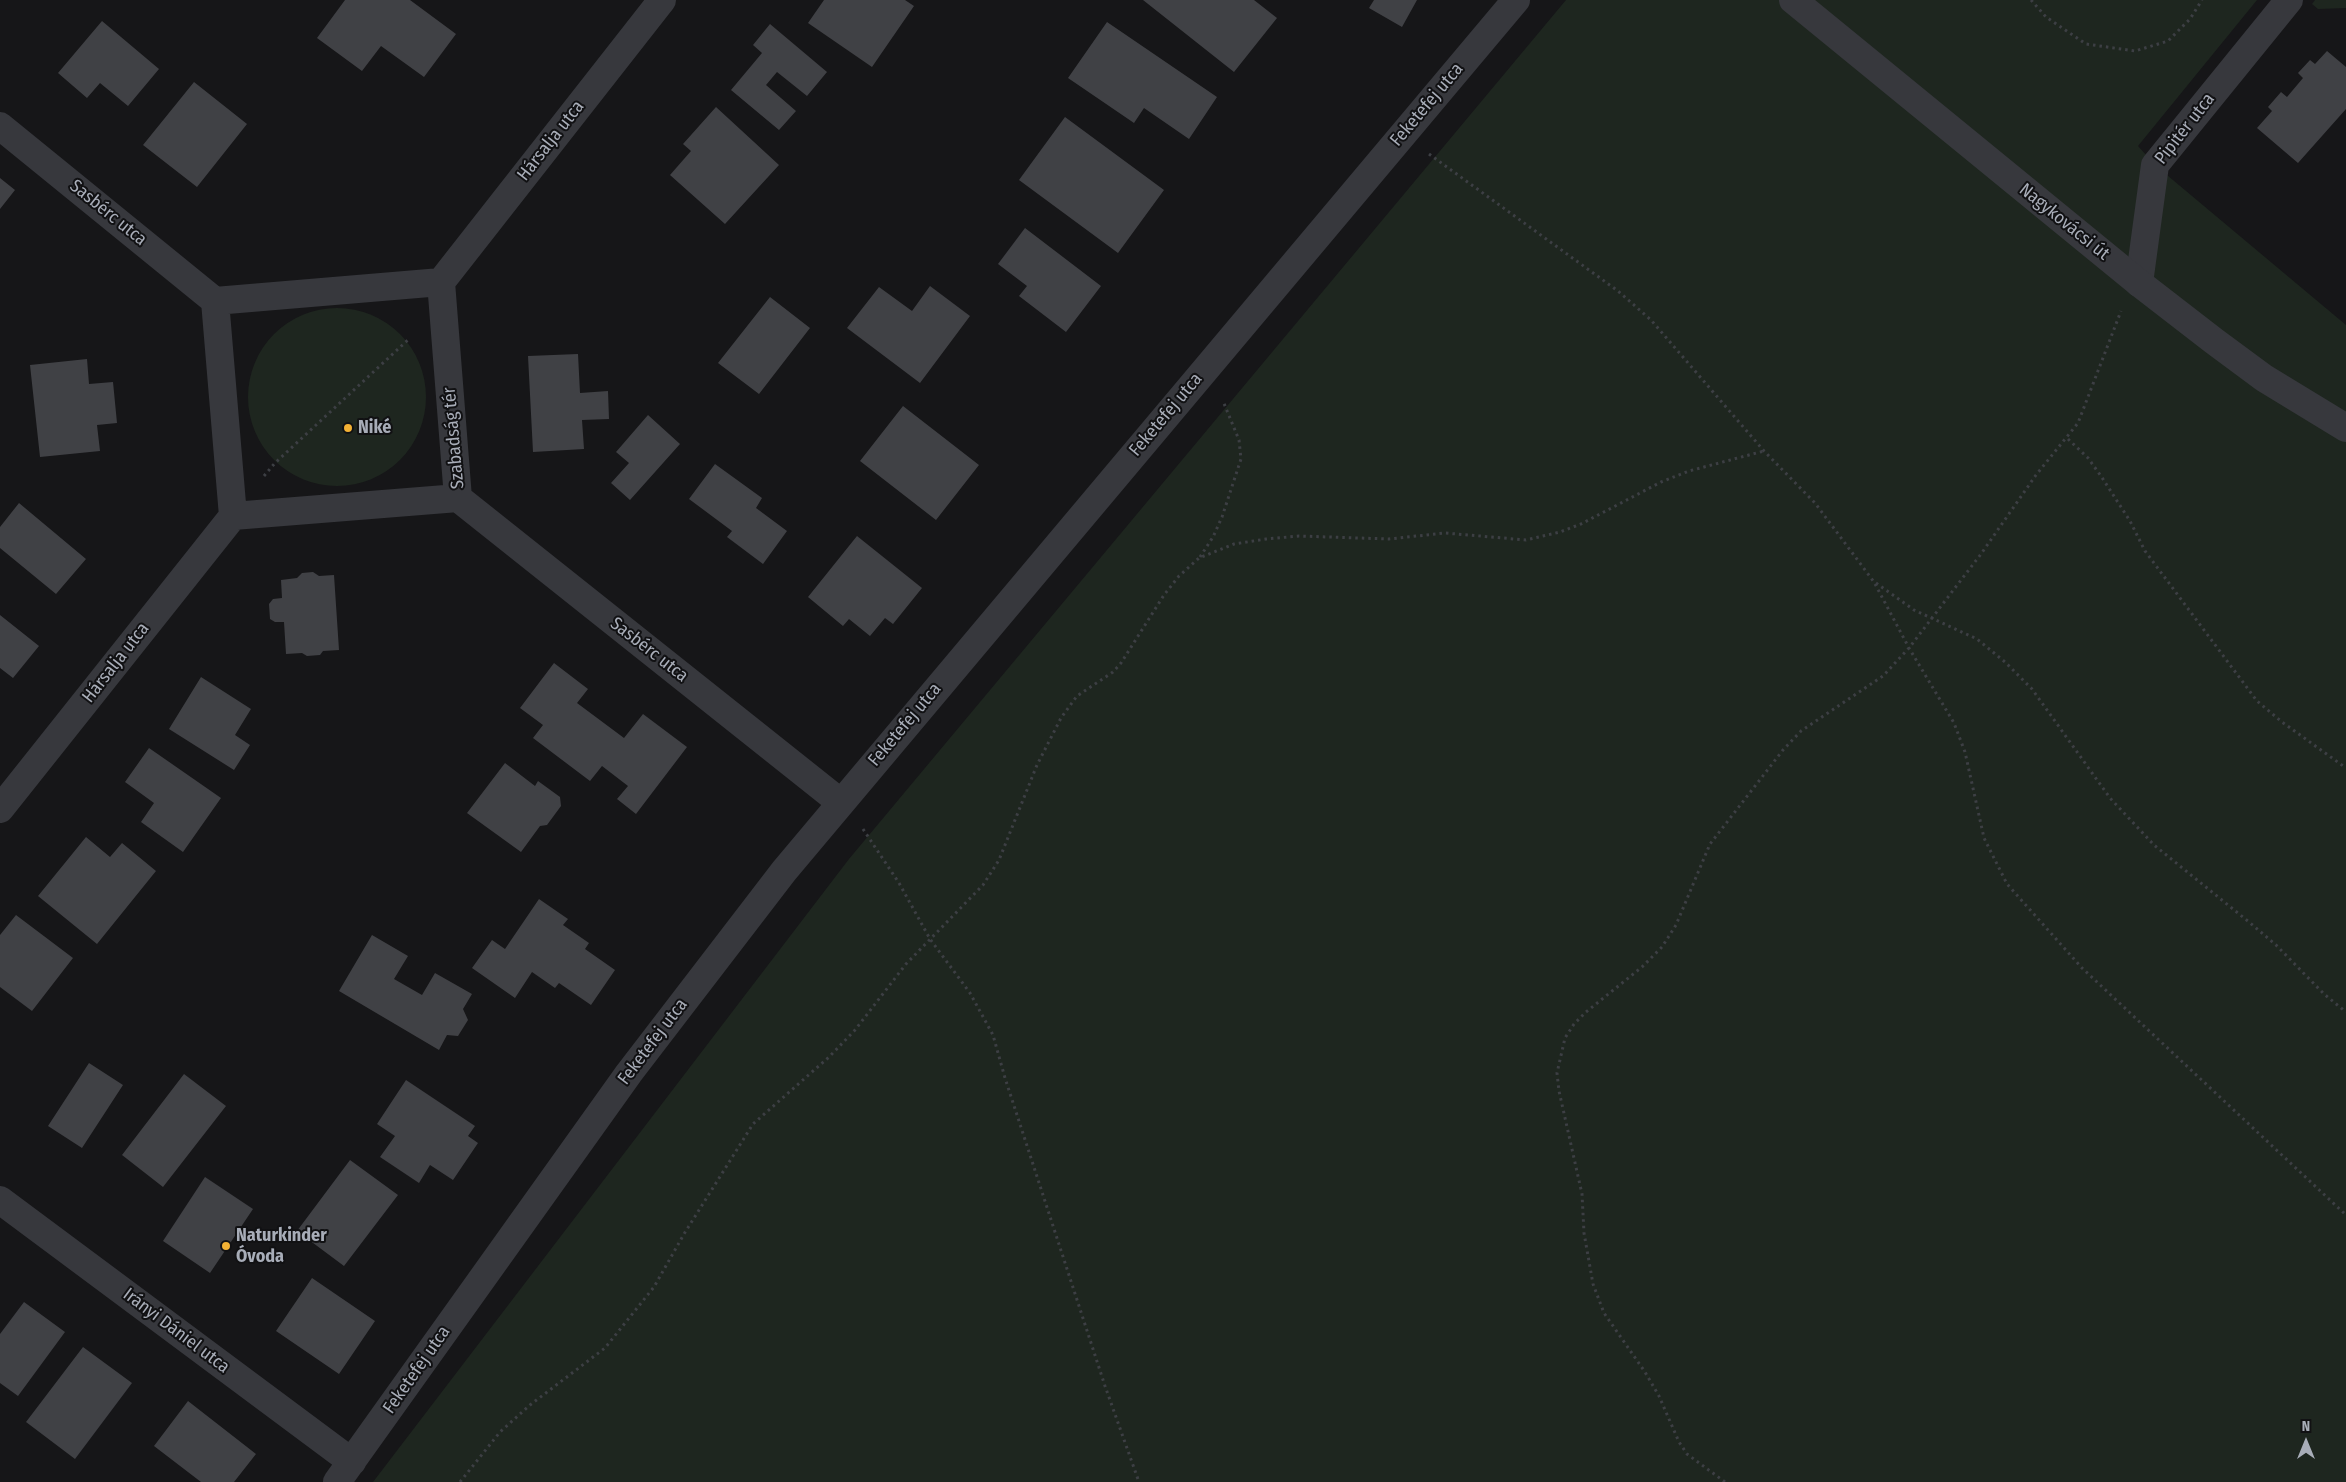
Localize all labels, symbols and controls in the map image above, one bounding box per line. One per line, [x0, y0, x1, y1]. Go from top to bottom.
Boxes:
street label: Feketefej utca [1386, 59, 1468, 151]
street label: Pipitér utca [2150, 89, 2220, 169]
street label: Hársalja utca [513, 97, 589, 185]
street label: Sasbérc utca [65, 175, 151, 251]
street label: Nagykovácsi út [2015, 179, 2113, 265]
street label: Feketefej utca [1125, 369, 1207, 461]
street label: Szabadság tér [439, 386, 469, 490]
place label: Niké [358, 417, 391, 439]
marker: Niké [342, 422, 354, 434]
street label: Sasbérc utca [606, 613, 692, 687]
street label: Hársalja utca [78, 619, 154, 707]
street label: Feketefej utca [864, 679, 946, 771]
street label: Feketefej utca [614, 995, 692, 1089]
place label: Naturkinder Óvoda [236, 1225, 327, 1268]
marker: Naturkinder Óvoda [220, 1240, 232, 1252]
street label: Irányi Dániel utca [118, 1284, 234, 1378]
street label: Feketefej utca [379, 1322, 455, 1418]
north arrow [2281, 1417, 2331, 1467]
text: N [2302, 1418, 2310, 1435]

